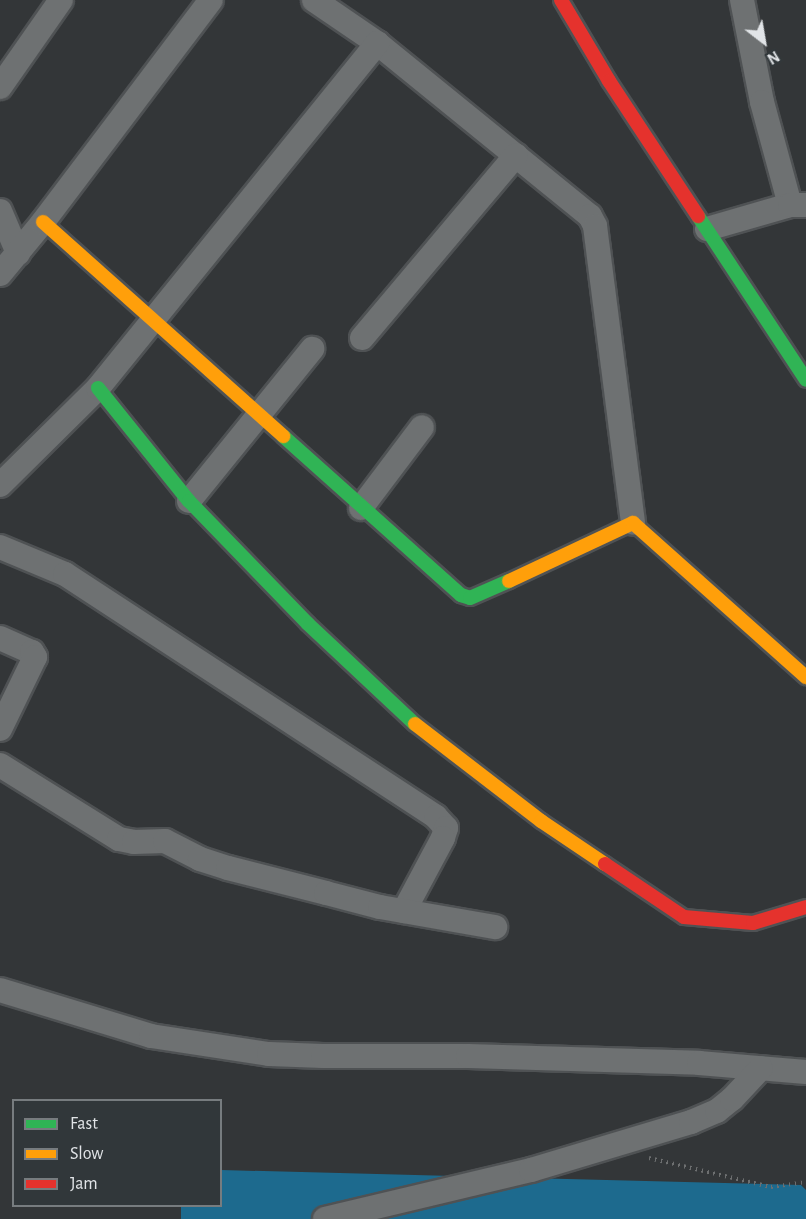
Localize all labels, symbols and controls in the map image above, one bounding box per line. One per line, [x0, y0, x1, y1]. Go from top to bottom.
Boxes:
north arrow [734, 12, 794, 72]
text: N [764, 48, 782, 67]
legend [12, 1099, 222, 1207]
text: Fast [70, 1115, 98, 1133]
text: Slow [70, 1145, 103, 1163]
text: Jam [70, 1175, 98, 1193]

